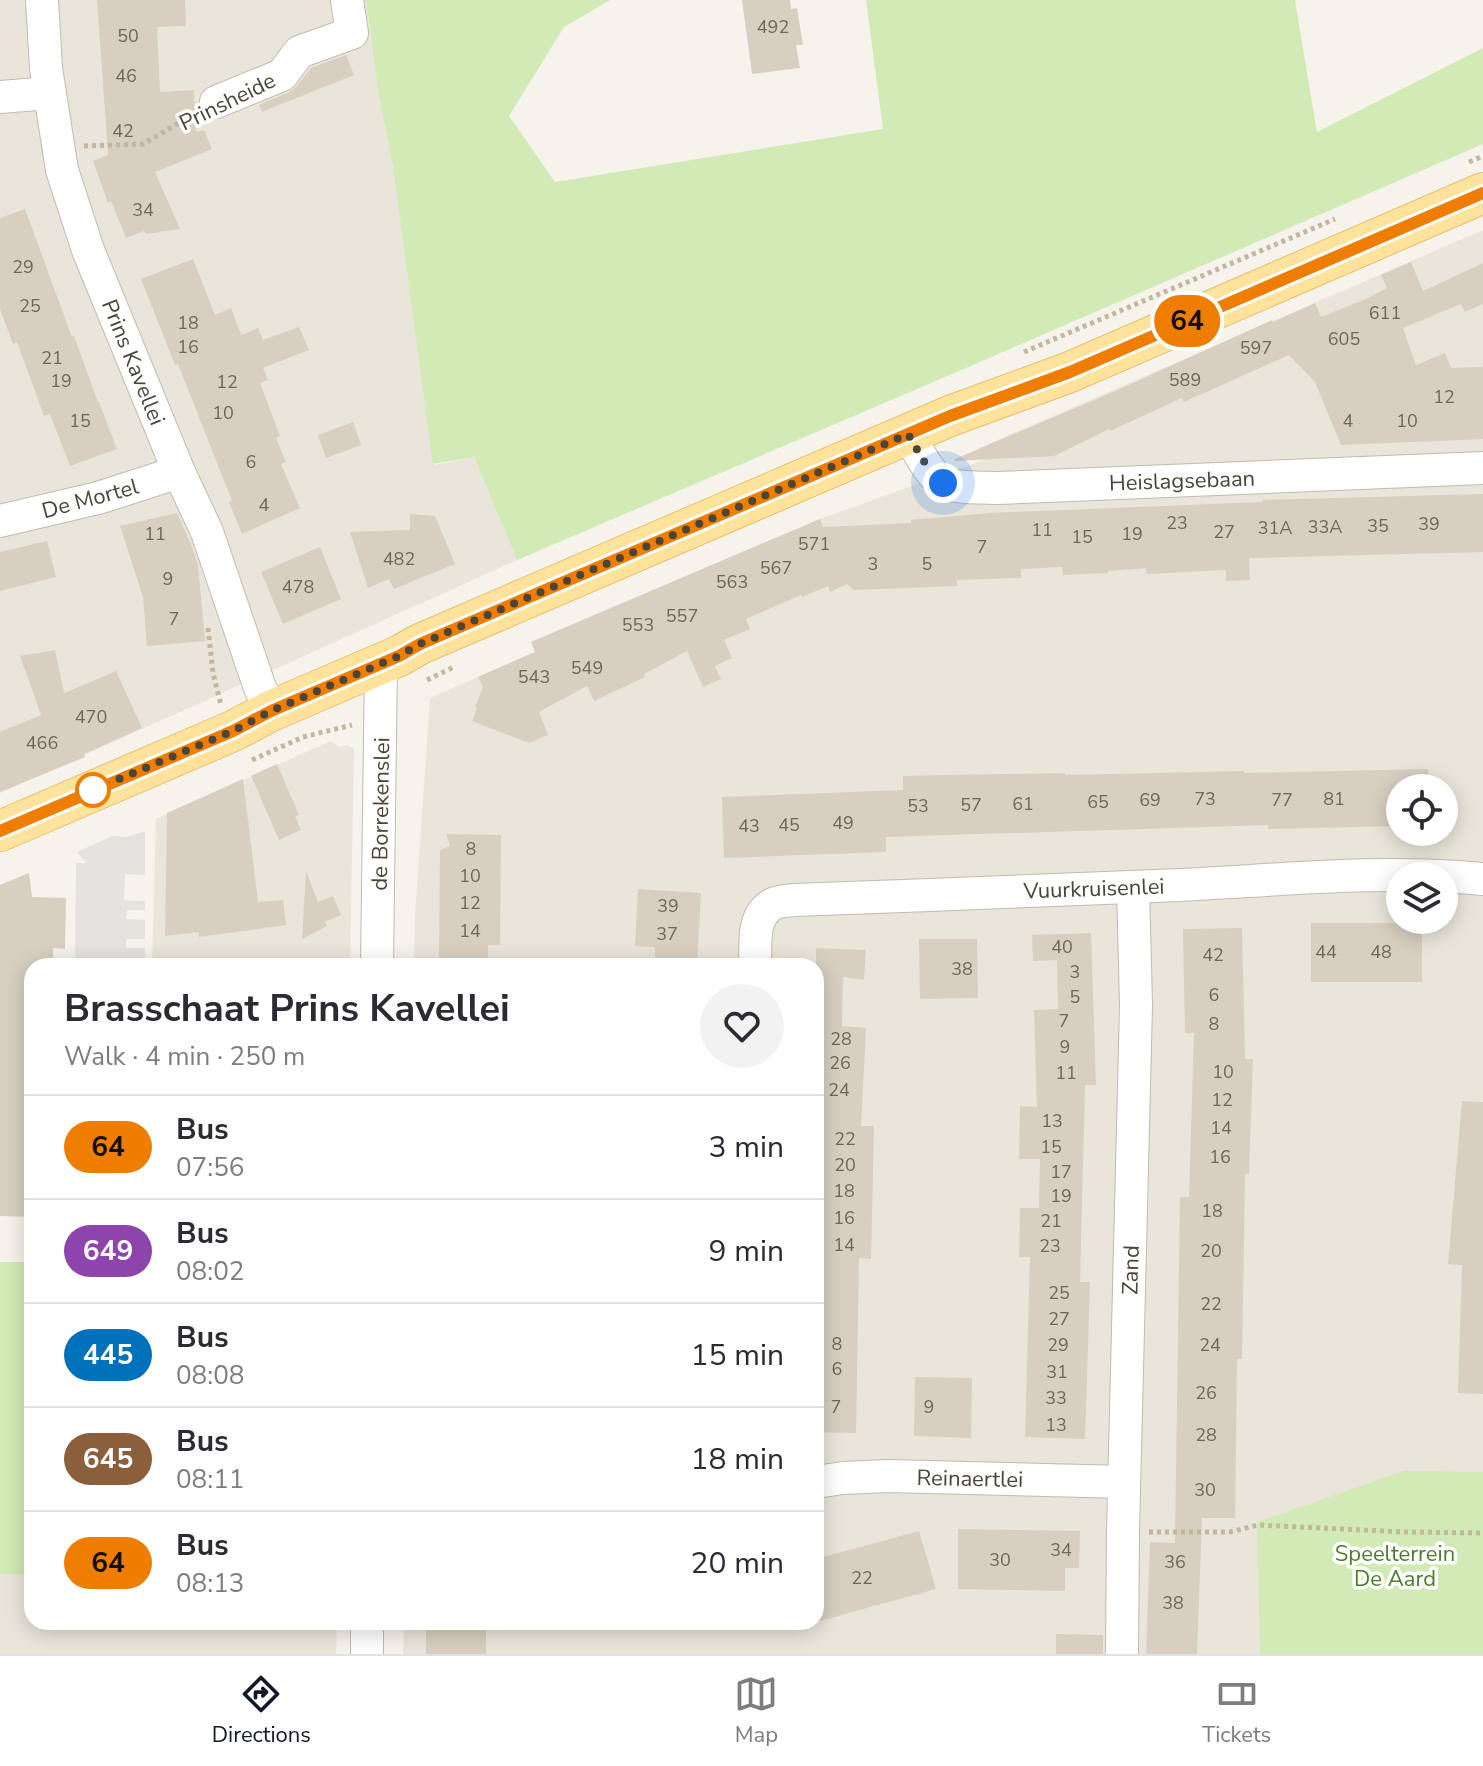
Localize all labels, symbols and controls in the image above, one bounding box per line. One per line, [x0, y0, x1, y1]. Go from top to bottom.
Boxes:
house number: 492 [757, 15, 789, 39]
house number: 50 [117, 24, 139, 48]
house number: 46 [115, 64, 137, 88]
street label: Prinsheide [174, 66, 281, 138]
house number: 42 [112, 119, 134, 143]
house number: 34 [132, 198, 154, 222]
house number: 29 [12, 255, 34, 279]
house number: 25 [19, 294, 41, 318]
street label: Prins Kavellei [94, 295, 172, 430]
line badge: 64 [1151, 295, 1223, 347]
house number: 611 [1369, 301, 1401, 325]
text: 64 [1170, 302, 1204, 340]
house number: 18 [177, 311, 199, 335]
house number: 605 [1328, 327, 1360, 351]
house number: 16 [177, 335, 199, 359]
house number: 597 [1240, 336, 1272, 360]
house number: 21 [41, 346, 63, 370]
house number: 589 [1169, 368, 1201, 392]
house number: 19 [50, 369, 72, 393]
house number: 12 [216, 370, 238, 394]
house number: 12 [1433, 385, 1455, 409]
house number: 10 [212, 401, 234, 425]
house number: 15 [69, 409, 91, 433]
house number: 4 [1343, 409, 1354, 433]
house number: 10 [1396, 409, 1418, 433]
house number: 6 [246, 450, 256, 474]
your location [923, 463, 963, 503]
street label: Heislagsebaan [1108, 463, 1256, 499]
street label: De Mortel [39, 472, 142, 526]
house number: 4 [259, 493, 270, 517]
house number: 23 [1166, 511, 1188, 535]
house number: 39 [1418, 512, 1440, 536]
house number: 35 [1367, 514, 1389, 538]
house number: 33A [1308, 515, 1342, 539]
house number: 31A [1258, 516, 1292, 540]
house number: 11 [1031, 518, 1053, 542]
house number: 27 [1213, 520, 1235, 544]
house number: 11 [144, 522, 166, 546]
house number: 19 [1121, 522, 1143, 546]
house number: 15 [1071, 525, 1093, 549]
house number: 571 [798, 532, 830, 556]
house number: 7 [977, 535, 987, 559]
house number: 482 [383, 547, 415, 571]
house number: 3 [868, 552, 878, 576]
house number: 5 [922, 552, 932, 576]
house number: 567 [760, 556, 792, 580]
house number: 9 [163, 567, 173, 591]
house number: 563 [716, 570, 748, 594]
house number: 478 [282, 575, 314, 599]
house number: 557 [666, 604, 698, 628]
house number: 7 [169, 607, 179, 631]
house number: 553 [622, 613, 654, 637]
house number: 549 [571, 656, 603, 680]
house number: 543 [518, 665, 550, 689]
house number: 470 [75, 705, 107, 729]
house number: 466 [26, 731, 58, 755]
street label: de Borrekenslei [365, 737, 397, 891]
unlabelled marker [76, 773, 110, 807]
map controls [1386, 774, 1458, 934]
button: locate [1386, 774, 1458, 846]
house number: 73 [1194, 787, 1216, 811]
house number: 81 [1323, 787, 1345, 811]
house number: 69 [1139, 788, 1161, 812]
house number: 77 [1271, 788, 1293, 812]
house number: 65 [1087, 790, 1109, 814]
house number: 61 [1012, 792, 1034, 816]
house number: 57 [960, 793, 982, 817]
house number: 53 [907, 794, 929, 818]
house number: 49 [832, 811, 854, 835]
house number: 45 [778, 813, 800, 837]
house number: 43 [738, 814, 760, 838]
house number: 8 [466, 837, 476, 861]
button: layers [1386, 862, 1458, 934]
house number: 10 [459, 864, 481, 888]
street label: Vuurkruisenlei [1022, 872, 1165, 906]
house number: 12 [459, 891, 481, 915]
house number: 39 [657, 894, 679, 918]
house number: 14 [459, 919, 481, 943]
house number: 37 [656, 922, 678, 946]
house number: 40 [1051, 935, 1073, 959]
house number: 44 [1315, 940, 1337, 964]
house number: 48 [1370, 940, 1392, 964]
house number: 42 [1202, 943, 1224, 967]
house number: 38 [951, 957, 973, 981]
house number: 3 [1070, 960, 1080, 984]
text: Brasschaat Prins Kavellei [64, 983, 510, 1034]
house number: 6 [1209, 983, 1219, 1007]
button: heart [700, 984, 784, 1068]
house number: 5 [1070, 985, 1080, 1009]
house number: 7 [1059, 1009, 1069, 1033]
house number: 8 [1209, 1012, 1219, 1036]
house number: 28 [830, 1027, 852, 1051]
house number: 9 [1060, 1035, 1070, 1059]
text: Walk · 4 min · 250 m [64, 1039, 305, 1074]
house number: 26 [829, 1051, 851, 1075]
house number: 10 [1212, 1060, 1234, 1084]
house number: 11 [1055, 1061, 1077, 1085]
house number: 24 [828, 1078, 850, 1102]
house number: 12 [1211, 1088, 1233, 1112]
text: Bus [176, 1109, 229, 1150]
house number: 13 [1041, 1109, 1063, 1133]
house number: 14 [1210, 1116, 1232, 1140]
text: 3 min [709, 1127, 784, 1168]
house number: 22 [834, 1127, 856, 1151]
text: 64 [91, 1128, 125, 1166]
house number: 15 [1040, 1135, 1062, 1159]
house number: 16 [1209, 1145, 1231, 1169]
text: 07:56 [176, 1150, 244, 1185]
house number: 20 [834, 1153, 856, 1177]
house number: 17 [1050, 1160, 1072, 1184]
house number: 18 [833, 1179, 855, 1203]
house number: 19 [1050, 1184, 1072, 1208]
house number: 18 [1201, 1199, 1223, 1223]
house number: 16 [833, 1206, 855, 1230]
house number: 21 [1040, 1209, 1062, 1233]
text: Bus [176, 1213, 229, 1254]
text: 9 min [709, 1231, 784, 1272]
text: 649 [83, 1232, 133, 1270]
house number: 14 [833, 1233, 855, 1257]
house number: 23 [1039, 1234, 1061, 1258]
house number: 20 [1200, 1239, 1222, 1263]
street label: Zand [1115, 1245, 1147, 1295]
text: 08:02 [176, 1254, 244, 1289]
house number: 25 [1048, 1281, 1070, 1305]
house number: 22 [1200, 1292, 1222, 1316]
house number: 27 [1048, 1307, 1070, 1331]
text: Bus [176, 1317, 229, 1358]
house number: 8 [832, 1332, 842, 1356]
house number: 29 [1047, 1333, 1069, 1357]
house number: 24 [1199, 1333, 1221, 1357]
text: 15 min [691, 1335, 784, 1376]
text: 445 [83, 1336, 133, 1374]
house number: 6 [832, 1357, 842, 1381]
text: 08:08 [176, 1358, 244, 1393]
house number: 31 [1046, 1360, 1068, 1384]
house number: 26 [1195, 1381, 1217, 1405]
house number: 33 [1045, 1386, 1067, 1410]
house number: 7 [831, 1395, 841, 1419]
house number: 9 [924, 1395, 934, 1419]
house number: 13 [1045, 1413, 1067, 1437]
text: Bus [176, 1421, 229, 1462]
house number: 28 [1195, 1423, 1217, 1447]
text: 18 min [691, 1439, 784, 1480]
text: 645 [83, 1440, 133, 1478]
text: 08:11 [176, 1462, 244, 1497]
street label: Reinaertlei [916, 1463, 1023, 1495]
house number: 30 [1194, 1478, 1216, 1502]
text: Bus [176, 1525, 229, 1566]
house number: 34 [1050, 1538, 1072, 1562]
park label: Speelterrein De Aard [1335, 1539, 1455, 1594]
text: 20 min [691, 1543, 784, 1584]
text: 64 [91, 1544, 125, 1582]
house number: 30 [989, 1548, 1011, 1572]
house number: 36 [1164, 1550, 1186, 1574]
text: 08:13 [176, 1566, 244, 1601]
house number: 22 [851, 1566, 873, 1590]
house number: 38 [1162, 1591, 1184, 1615]
tab: Directions [212, 1672, 311, 1750]
tab: Map [734, 1672, 778, 1750]
tab: Tickets [1202, 1672, 1271, 1750]

